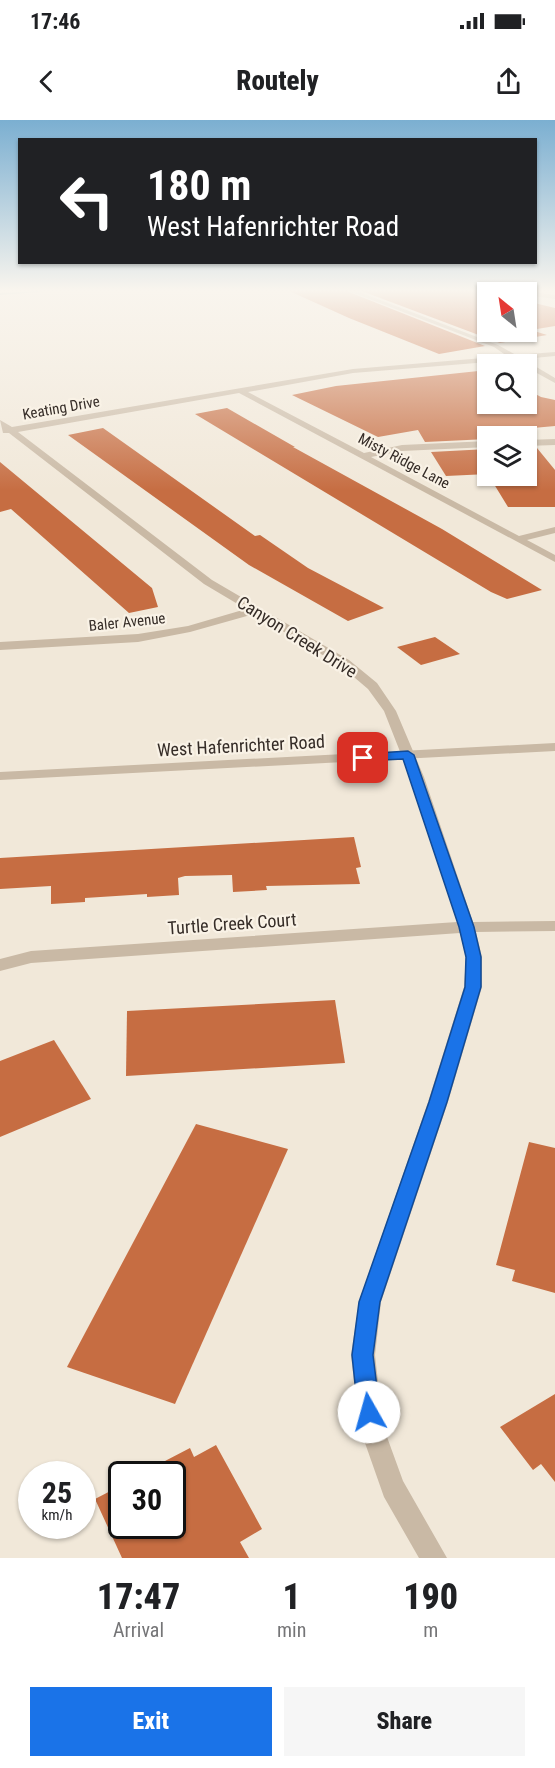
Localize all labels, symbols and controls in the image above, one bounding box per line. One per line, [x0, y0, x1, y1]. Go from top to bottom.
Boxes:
text: 17:46 [30, 9, 81, 34]
icon: back [30, 65, 63, 98]
text: Routely [236, 65, 319, 97]
icon: share [492, 65, 525, 98]
text: 180 m [147, 161, 252, 210]
icon: left [48, 162, 126, 240]
text: West Hafenrichter Road [147, 211, 399, 243]
north arrow [477, 282, 537, 342]
map controls [477, 282, 537, 486]
button: search [477, 354, 537, 414]
street label: Keating Drive [21, 392, 101, 424]
button: layers [477, 426, 537, 486]
street label: Misty Ridge Lane [355, 429, 453, 493]
street label: Canyon Creek Drive [233, 591, 361, 682]
street label: Baler Avenue [88, 609, 166, 635]
street label: West Hafenrichter Road [156, 731, 325, 760]
pin [337, 732, 388, 783]
icon: arrive [346, 741, 379, 774]
street label: Turtle Creek Court [167, 909, 297, 938]
position arrow [337, 1380, 401, 1444]
speed limit sign: 30 [108, 1461, 186, 1539]
text: 25 [42, 1475, 72, 1510]
text: km/h [42, 1506, 72, 1524]
text: 17:47 [97, 1576, 180, 1618]
text: 1 [283, 1576, 301, 1618]
text: 190 [403, 1576, 458, 1618]
text: Arrival [113, 1618, 164, 1642]
text: min [277, 1618, 306, 1642]
text: m [423, 1618, 438, 1642]
button: Exit [30, 1687, 272, 1756]
button: Share [284, 1687, 525, 1756]

